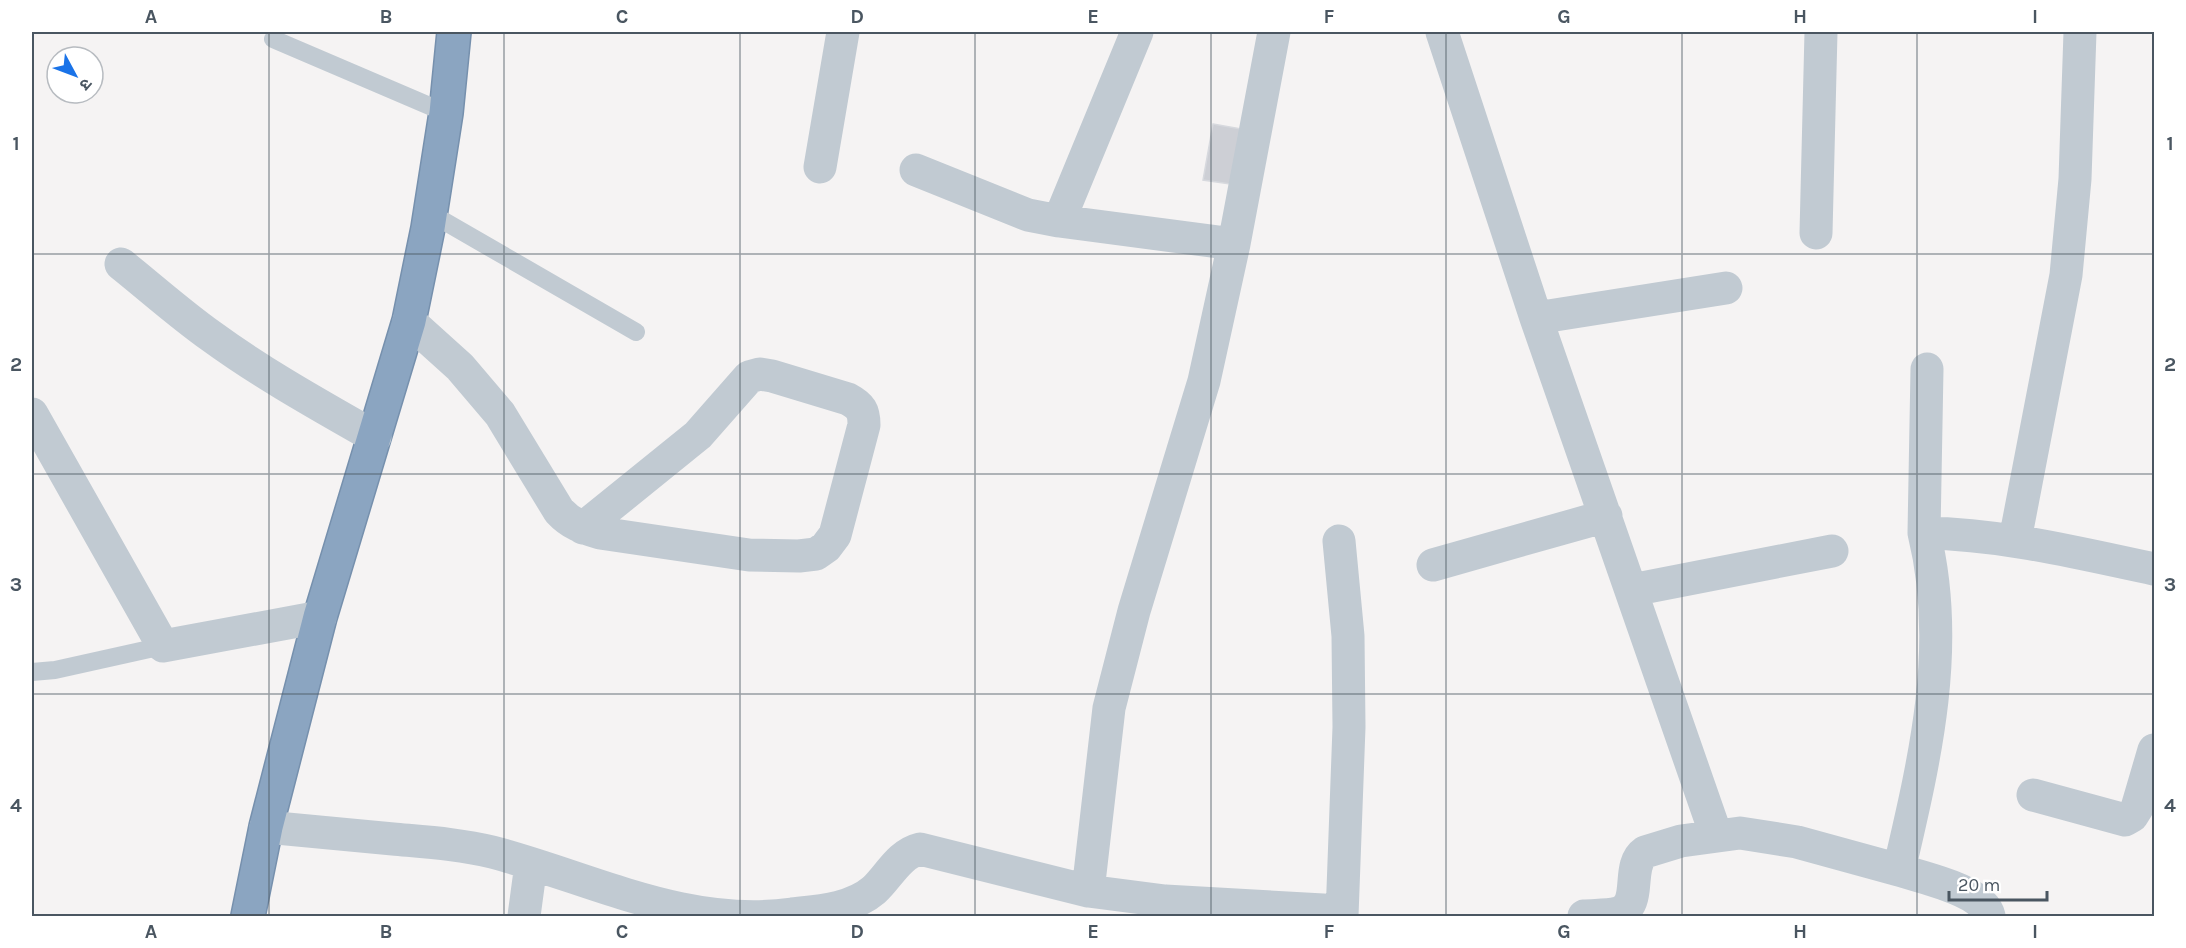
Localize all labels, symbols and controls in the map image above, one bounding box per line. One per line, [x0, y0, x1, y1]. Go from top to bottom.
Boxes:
text: A [145, 5, 158, 28]
text: B [380, 5, 392, 28]
text: C [616, 5, 628, 28]
text: D [850, 5, 864, 28]
text: E [1087, 5, 1099, 28]
text: F [1324, 5, 1335, 28]
text: G [1557, 5, 1571, 28]
text: H [1793, 5, 1807, 28]
text: I [2032, 5, 2038, 28]
north arrow [45, 45, 105, 105]
text: उ [75, 75, 96, 95]
text: 1 [12, 132, 20, 155]
text: 1 [2166, 132, 2174, 155]
text: 2 [10, 353, 22, 376]
text: 2 [2164, 353, 2176, 376]
text: 3 [10, 573, 22, 596]
text: 3 [2164, 573, 2176, 596]
text: 4 [10, 794, 22, 817]
text: 4 [2164, 794, 2176, 817]
scale bar [1949, 864, 2046, 902]
text: 20 m [1958, 874, 2000, 896]
text: A [145, 920, 158, 943]
text: B [380, 920, 392, 943]
text: C [616, 920, 628, 943]
text: D [850, 920, 864, 943]
text: E [1087, 920, 1099, 943]
text: F [1324, 920, 1335, 943]
text: G [1557, 920, 1571, 943]
text: H [1793, 920, 1807, 943]
text: I [2032, 920, 2038, 943]

